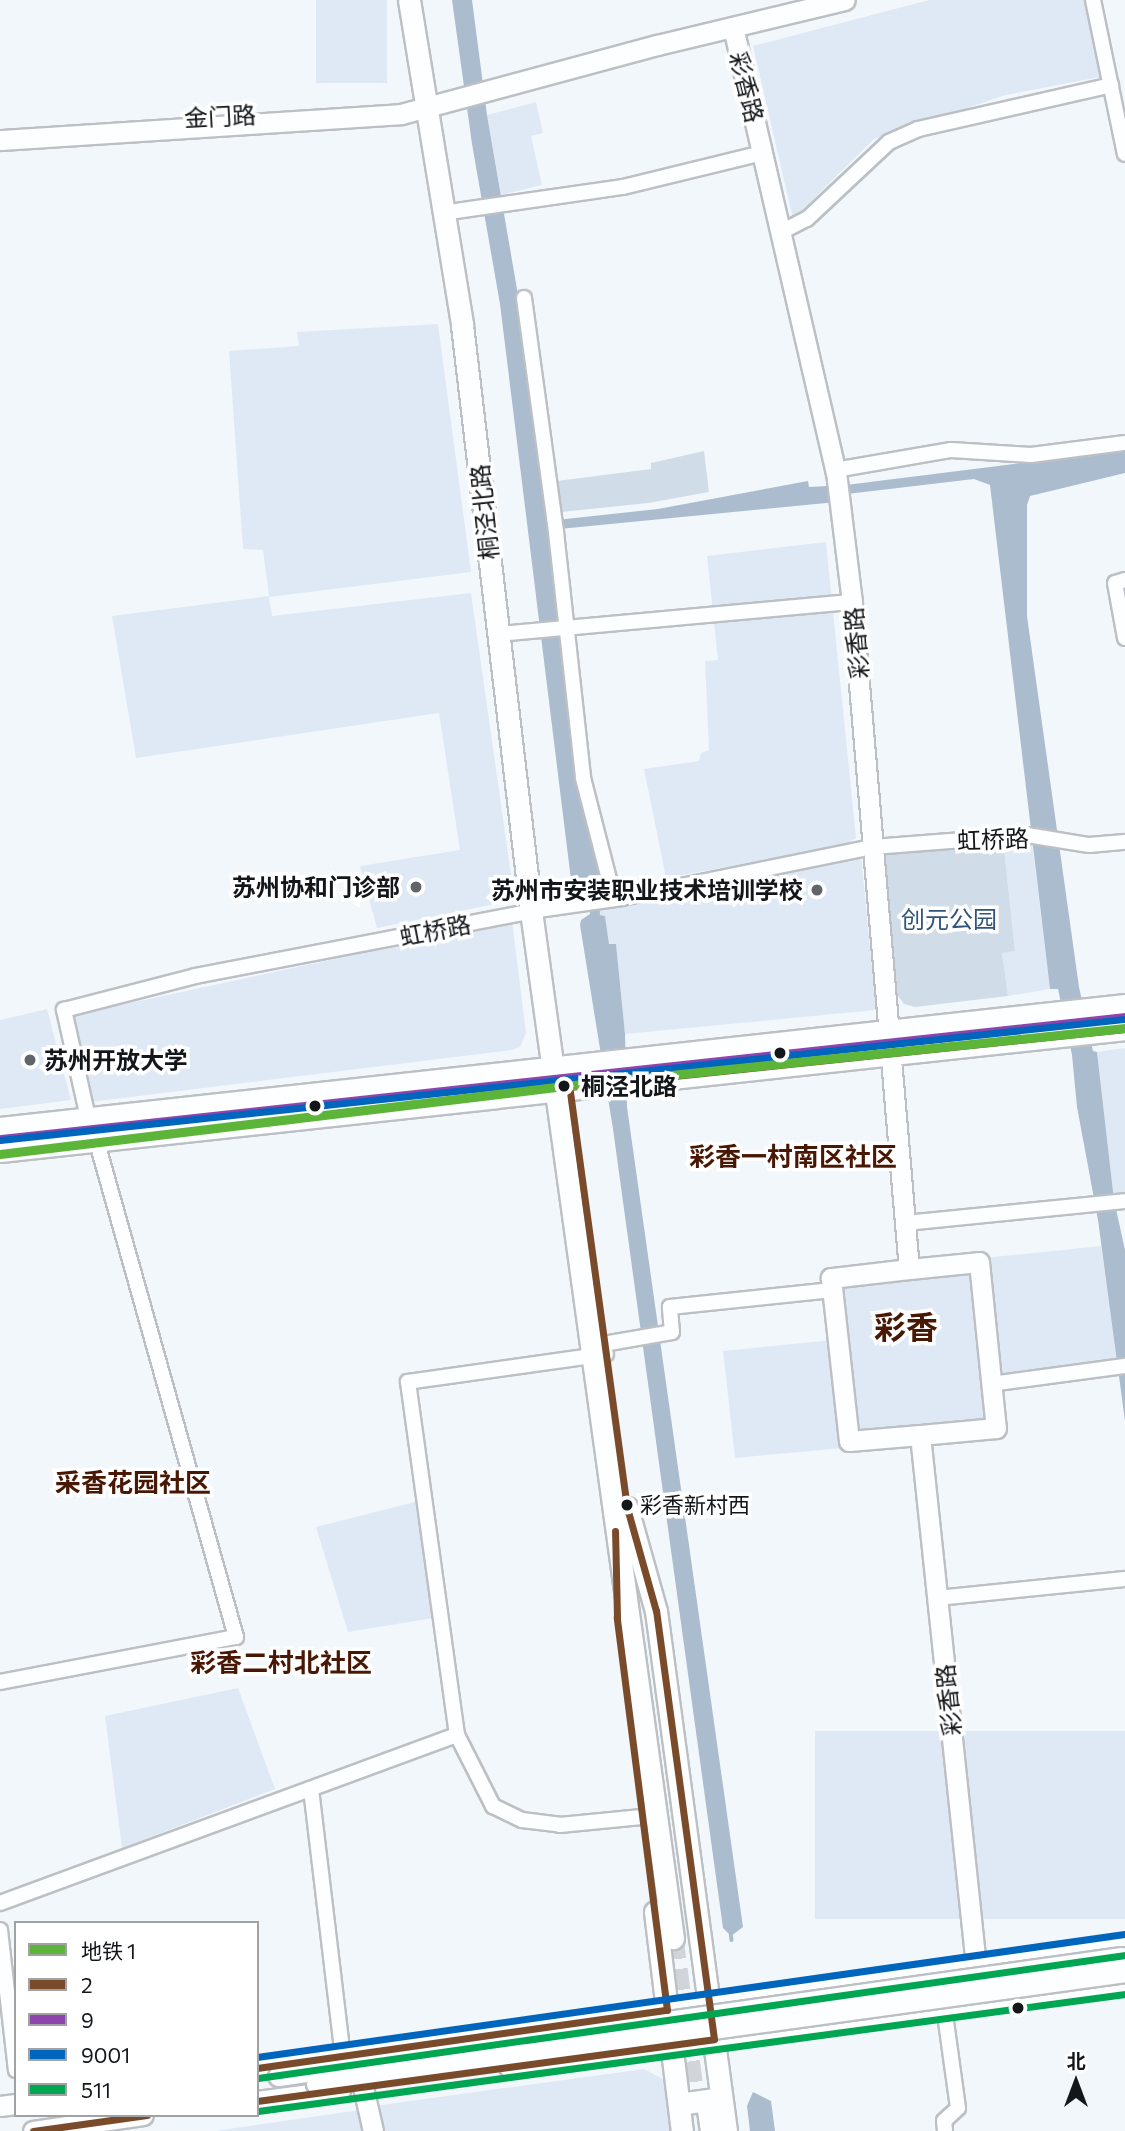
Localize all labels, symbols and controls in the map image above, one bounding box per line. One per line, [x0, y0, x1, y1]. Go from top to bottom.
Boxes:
street label: 彩香路 [724, 49, 770, 125]
street label: 金门路 [183, 100, 257, 132]
street label: 桐泾北路 [465, 463, 503, 561]
street label: 彩香路 [839, 606, 873, 680]
street label: 虹桥路 [957, 823, 1029, 855]
place label: 苏州协和门诊部 [232, 873, 400, 901]
place label: 苏州市安装职业技术培训学校 [491, 876, 803, 904]
marker: 苏州协和门诊部 [406, 877, 426, 897]
marker: 苏州市安装职业技术培训学校 [809, 882, 825, 898]
park label: 创元公园 [901, 905, 997, 933]
street label: 虹桥路 [397, 909, 473, 951]
place label: 苏州开放大学 [44, 1046, 188, 1074]
unlabelled marker [773, 1046, 787, 1060]
marker: 苏州开放大学 [22, 1052, 38, 1068]
place label: 桐泾北路 [581, 1072, 677, 1100]
marker: 桐泾北路 [553, 1075, 575, 1097]
unlabelled marker [308, 1099, 322, 1113]
district label: 彩香一村南区社区 [689, 1140, 897, 1172]
district label: 彩香 [874, 1307, 938, 1345]
district label: 采香花园社区 [55, 1466, 211, 1498]
place label: 彩香新村西 [640, 1492, 750, 1518]
marker: 彩香新村西 [620, 1498, 634, 1512]
district label: 彩香二村北社区 [190, 1646, 372, 1678]
street label: 彩香路 [930, 1663, 966, 1737]
legend [14, 1921, 259, 2117]
text: 地铁 1 [81, 1938, 136, 1963]
text: 2 [81, 1972, 93, 1997]
unlabelled marker [1011, 2001, 1025, 2015]
text: 9 [81, 2007, 94, 2032]
text: 9001 [81, 2042, 130, 2067]
north arrow [1041, 2047, 1111, 2117]
text: 北 [1066, 2049, 1086, 2072]
text: 511 [81, 2077, 111, 2102]

